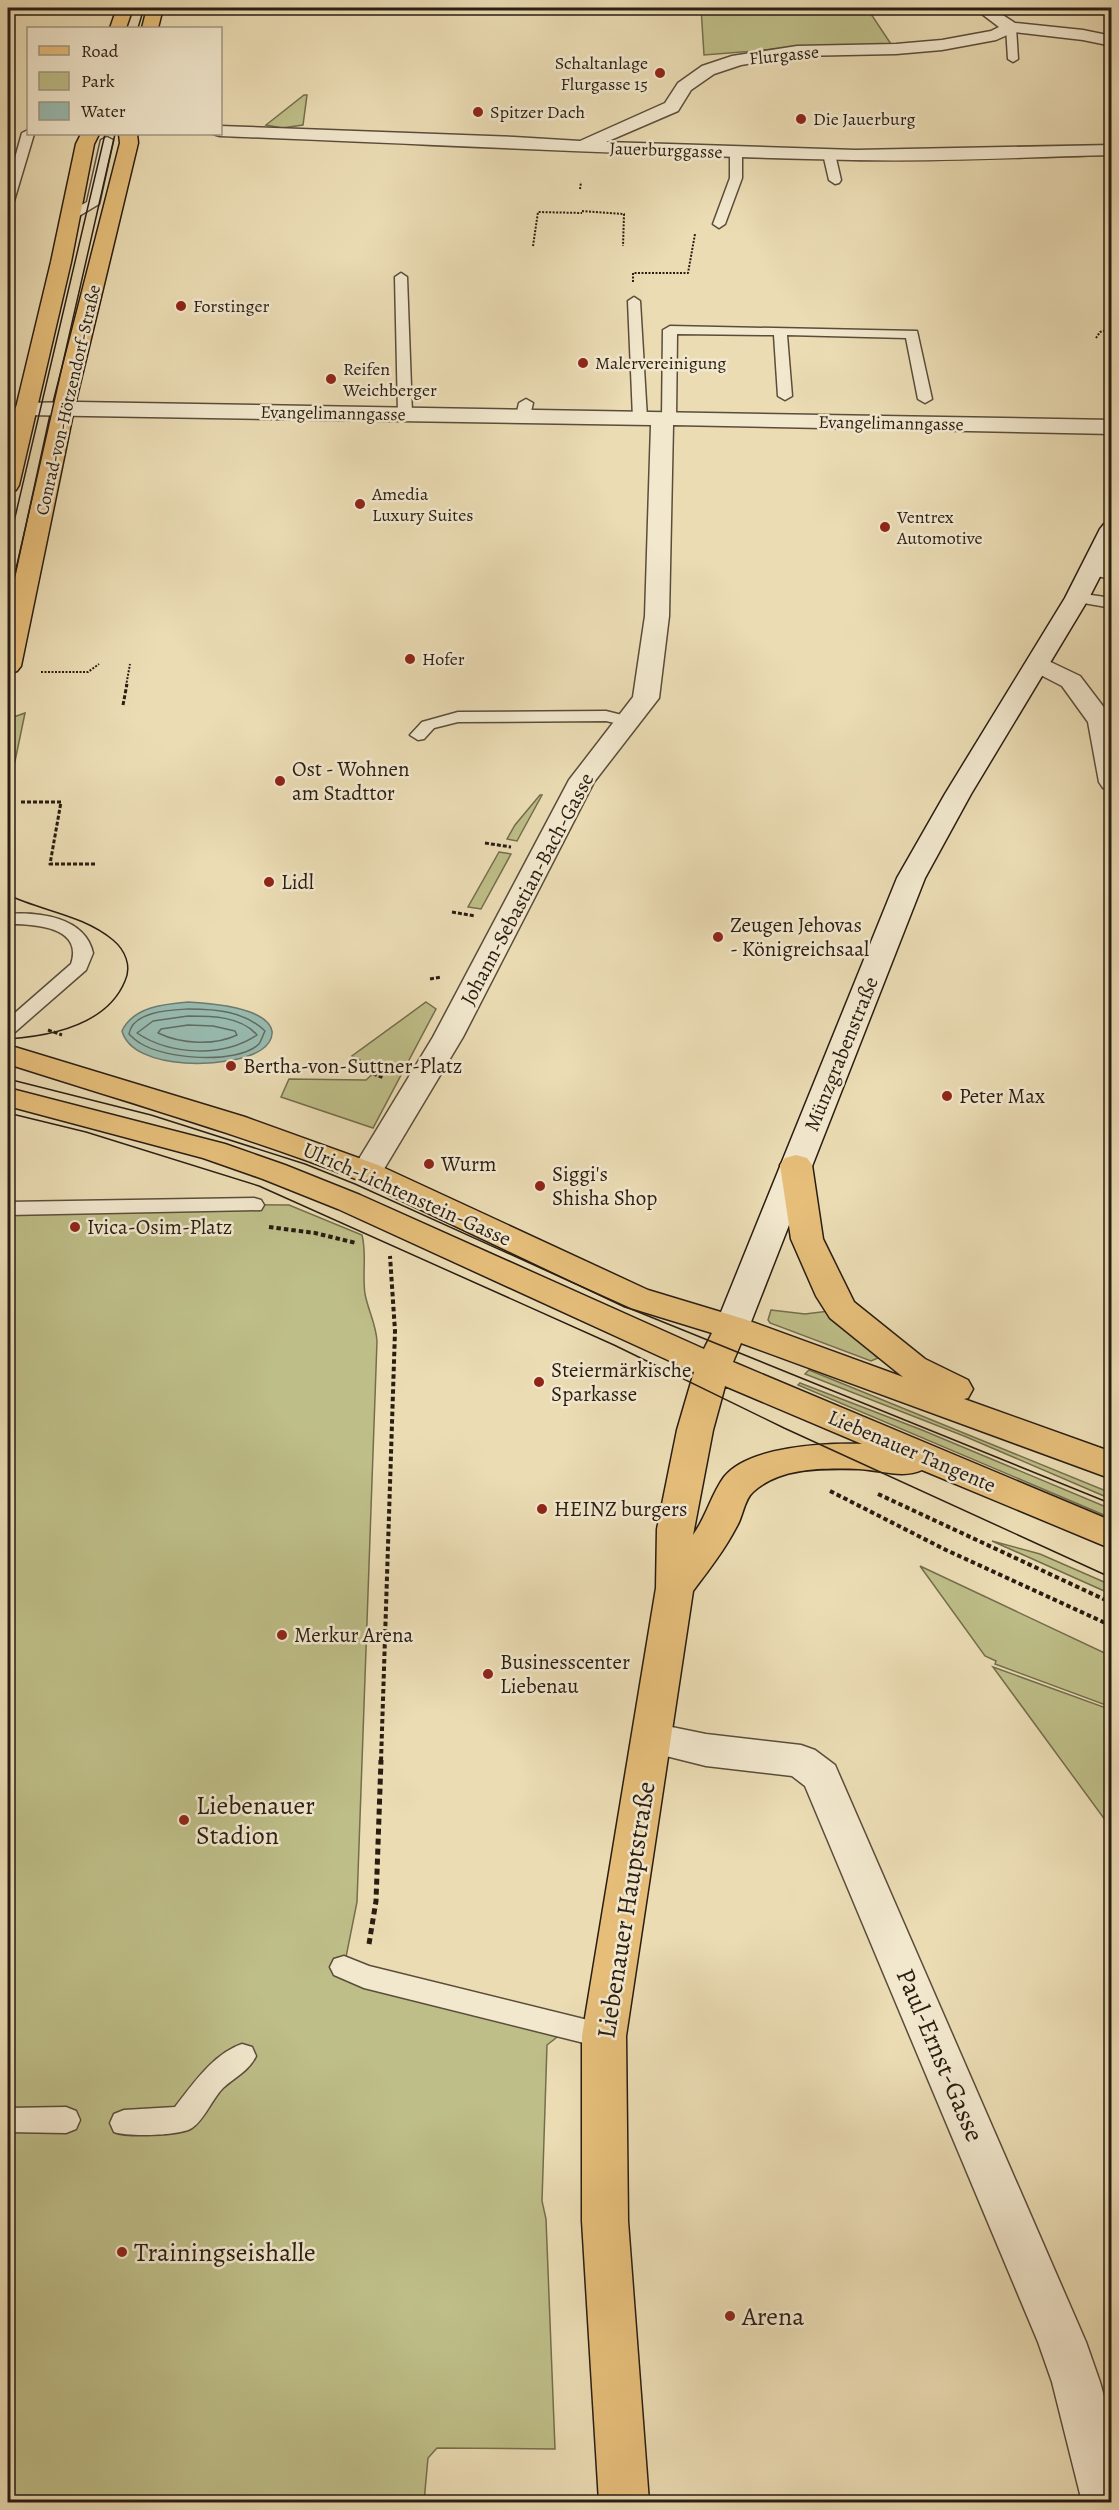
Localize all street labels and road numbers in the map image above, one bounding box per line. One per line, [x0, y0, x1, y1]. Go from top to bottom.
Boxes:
street label: Flurgasse [748, 39, 820, 71]
street label: Jauerburggasse [609, 136, 723, 164]
street label: Conrad-von-Hötzendorf-Straße [30, 282, 106, 518]
street label: Evangelimanngasse [260, 400, 406, 426]
street label: Evangelimanngasse [818, 410, 964, 436]
street label: Johann-Sebastian-Bach-Gasse [454, 768, 600, 1010]
street label: Münzgrabenstraße [797, 973, 885, 1135]
street label: Ulrich-Lichtenstein-Gasse [298, 1135, 516, 1253]
street label: Liebenauer Tangente [824, 1403, 1000, 1499]
street label: Liebenauer Hauptstraße [588, 1779, 664, 2041]
street label: Paul-Ernst-Gasse [888, 1963, 992, 2147]

